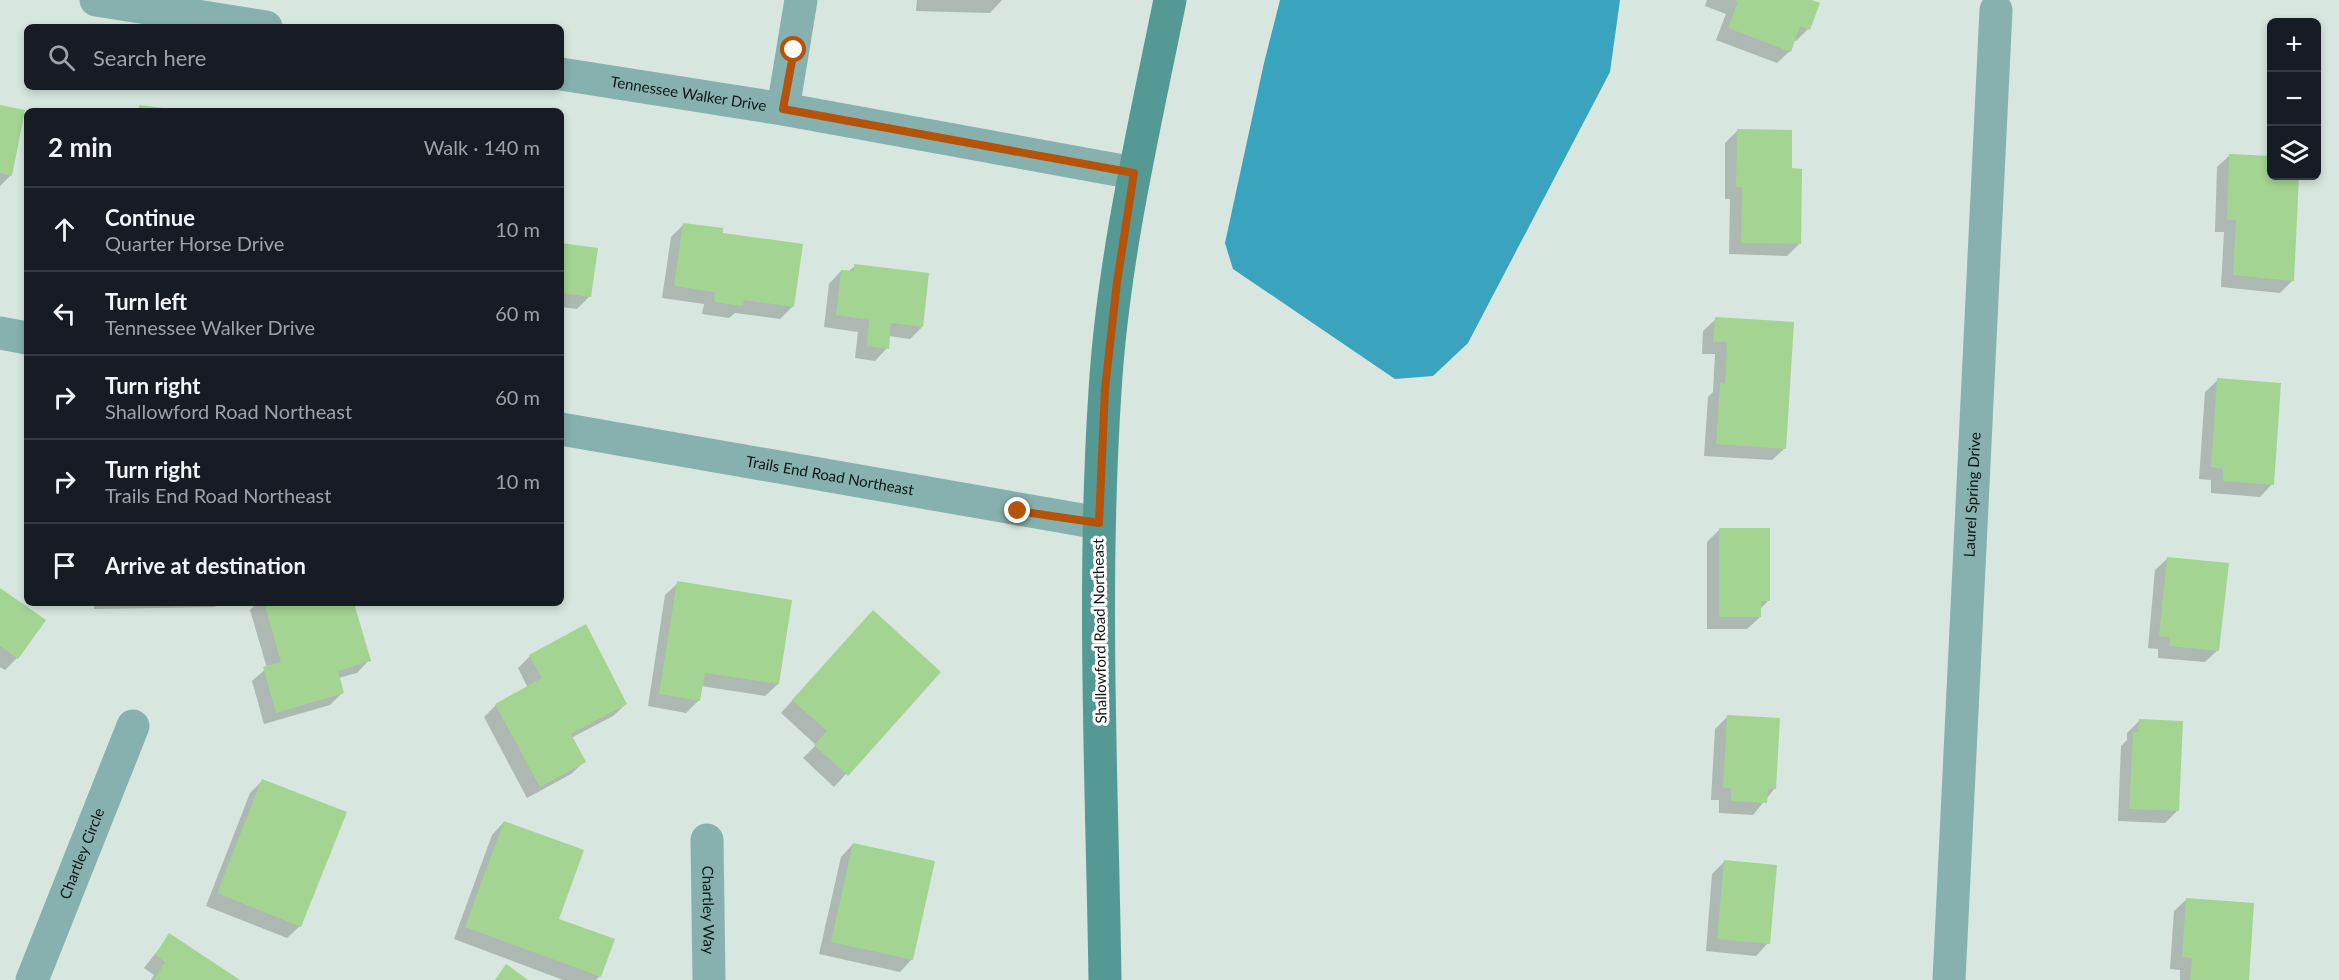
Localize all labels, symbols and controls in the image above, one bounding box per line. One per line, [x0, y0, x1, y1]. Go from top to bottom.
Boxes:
map controls [2267, 18, 2321, 180]
button: + [2267, 18, 2321, 72]
search box [24, 24, 564, 90]
route start [780, 36, 806, 62]
icon: search [45, 41, 78, 74]
text: Search here [93, 44, 206, 71]
street label: Tennessee Walker Drive [609, 72, 768, 114]
button: − [2267, 72, 2321, 126]
button: layers [2267, 126, 2321, 180]
text: 2 min [48, 131, 112, 163]
text: Walk · 140 m [424, 135, 540, 159]
text: Continue [105, 204, 195, 231]
icon: ahead [48, 213, 81, 246]
text: 10 m [495, 217, 540, 241]
text: Quarter Horse Drive [105, 231, 284, 255]
text: Turn left [105, 288, 187, 315]
icon: left [48, 297, 81, 330]
text: 60 m [495, 301, 540, 325]
text: Tennessee Walker Drive [105, 315, 315, 339]
text: Turn right [105, 372, 200, 399]
icon: right [48, 381, 81, 414]
text: 60 m [495, 385, 540, 409]
text: Shallowford Road Northeast [105, 399, 352, 423]
street label: Laurel Spring Drive [1960, 431, 1984, 558]
street label: Trails End Road Northeast [745, 452, 916, 499]
text: Turn right [105, 456, 200, 483]
icon: right [48, 465, 81, 498]
text: 10 m [495, 469, 540, 493]
text: Trails End Road Northeast [105, 483, 331, 507]
route end [1004, 497, 1030, 523]
street label: Shallowford Road Northeast [1088, 538, 1110, 724]
icon: arrive [48, 549, 81, 582]
text: Arrive at destination [105, 552, 306, 579]
street label: Chartley Circle [55, 805, 108, 901]
street label: Chartley Way [699, 865, 719, 955]

